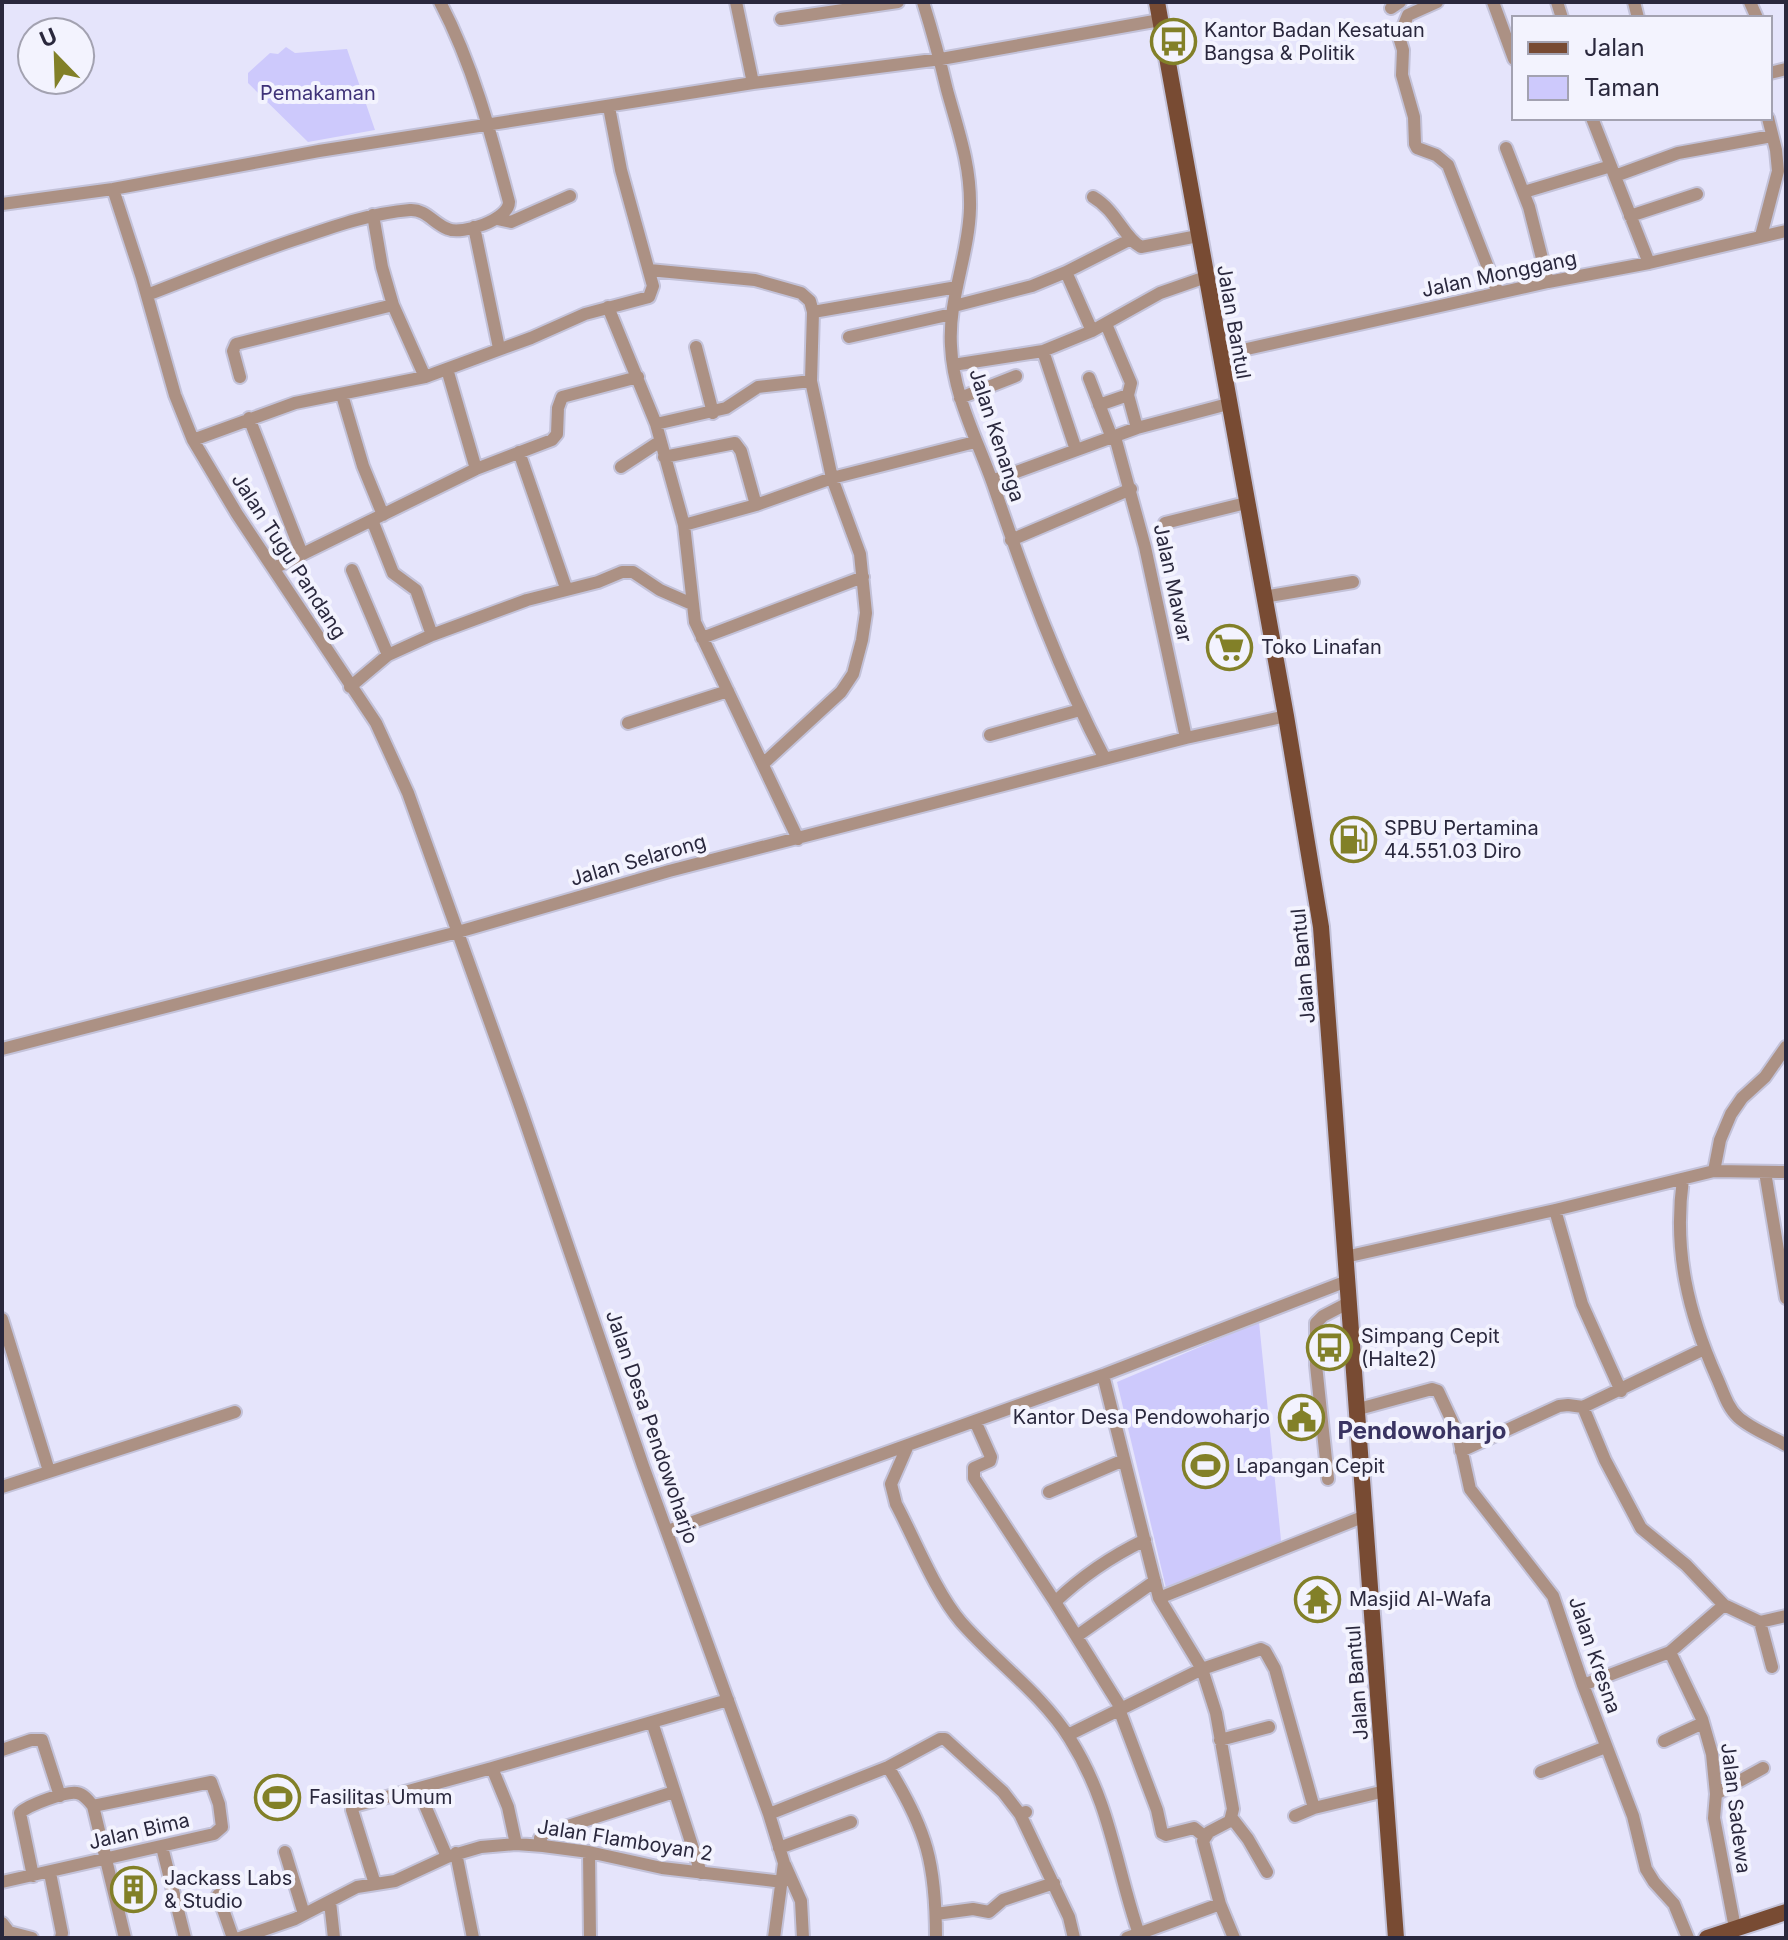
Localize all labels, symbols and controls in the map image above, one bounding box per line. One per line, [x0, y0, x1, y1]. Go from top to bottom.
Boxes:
north arrow [16, 16, 96, 96]
legend [1512, 16, 1772, 120]
bus stop icon: Kantor Badan Kesatuan Bangsa & Politik [1149, 17, 1197, 65]
place label: Kantor Badan Kesatuan Bangsa & Politik [1204, 18, 1425, 65]
text: U [36, 22, 61, 53]
text: Jalan [1584, 33, 1645, 62]
text: Taman [1584, 73, 1660, 102]
park label: Pemakaman [260, 81, 376, 105]
street label: Jalan Monggang [1419, 246, 1579, 302]
street label: Jalan Bantul [1212, 263, 1256, 381]
street label: Jalan Kenanga [964, 365, 1030, 505]
street label: Jalan Tugu Pandang [227, 469, 351, 643]
street label: Jalan Mawar [1149, 522, 1197, 645]
supermarket icon: Toko Linafan [1206, 623, 1254, 671]
place label: Toko Linafan [1261, 635, 1382, 659]
fuel station icon: SPBU Pertamina 44.551.03 Diro [1329, 816, 1377, 864]
place label: SPBU Pertamina 44.551.03 Diro [1384, 816, 1539, 863]
street label: Jalan Selarong [567, 829, 709, 891]
street label: Jalan Bantul [1286, 907, 1320, 1025]
street label: Jalan Desa Pendowoharjo [601, 1307, 703, 1547]
bus stop icon: Simpang Cepit (Halte2) [1306, 1324, 1354, 1372]
place label: Simpang Cepit (Halte2) [1361, 1324, 1500, 1371]
public building icon: Kantor Desa Pendowoharjo [1277, 1393, 1325, 1441]
place label: Kantor Desa Pendowoharjo [1013, 1405, 1270, 1429]
district label: Pendowoharjo [1337, 1416, 1507, 1445]
sports icon: Lapangan Cepit [1181, 1442, 1229, 1490]
place label: Lapangan Cepit [1236, 1454, 1385, 1478]
temple icon: Masjid Al-Wafa [1294, 1575, 1342, 1623]
place label: Masjid Al-Wafa [1349, 1587, 1491, 1611]
street label: Jalan Kresna [1564, 1593, 1626, 1717]
street label: Jalan Bantul [1341, 1625, 1373, 1741]
street label: Jalan Sadewa [1716, 1741, 1756, 1875]
sports icon: Fasilitas Umum [254, 1773, 302, 1821]
place label: Fasilitas Umum [309, 1785, 452, 1809]
street label: Jalan Bima [86, 1808, 192, 1854]
street label: Jalan Flamboyan 2 [536, 1814, 714, 1866]
building icon: Jackass Labs & Studio [109, 1866, 157, 1914]
place label: Jackass Labs & Studio [164, 1866, 292, 1913]

